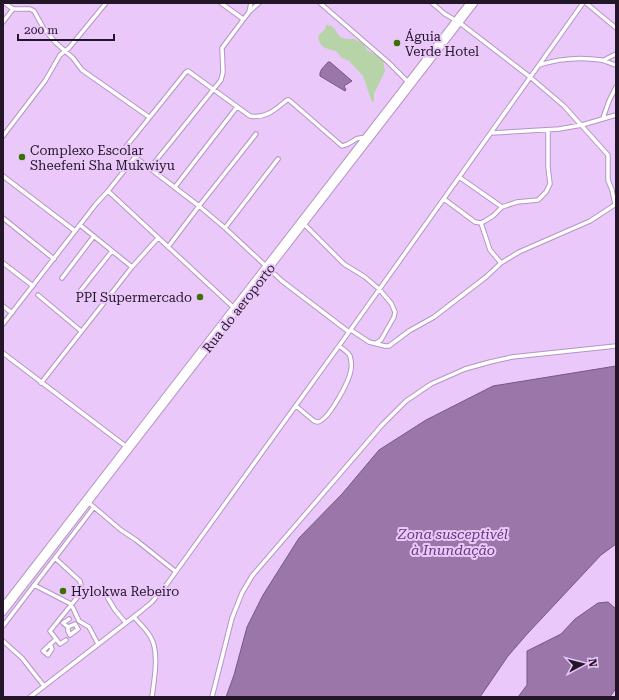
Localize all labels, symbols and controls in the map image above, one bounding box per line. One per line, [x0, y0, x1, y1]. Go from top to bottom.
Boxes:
scale bar [18, 16, 114, 42]
text: 200 m [24, 23, 58, 37]
place label: Águia Verde Hotel [405, 28, 479, 59]
marker: Águia Verde Hotel [392, 38, 402, 48]
place label: Complexo Escolar Sheefeni Sha Mukwiyu [30, 143, 175, 173]
marker: Complexo Escolar Sheefeni Sha Mukwiyu [17, 152, 27, 162]
street label: Rua do aeroporto [200, 261, 278, 355]
place label: PPI Supermercado [75, 290, 192, 305]
marker: PPI Supermercado [195, 292, 205, 302]
water label: Zona susceptivél à Inundação [397, 526, 508, 558]
place label: Hylokwa Rebeiro [71, 584, 179, 599]
marker: Hylokwa Rebeiro [58, 586, 68, 596]
north arrow [563, 644, 603, 684]
text: N [585, 658, 599, 668]

